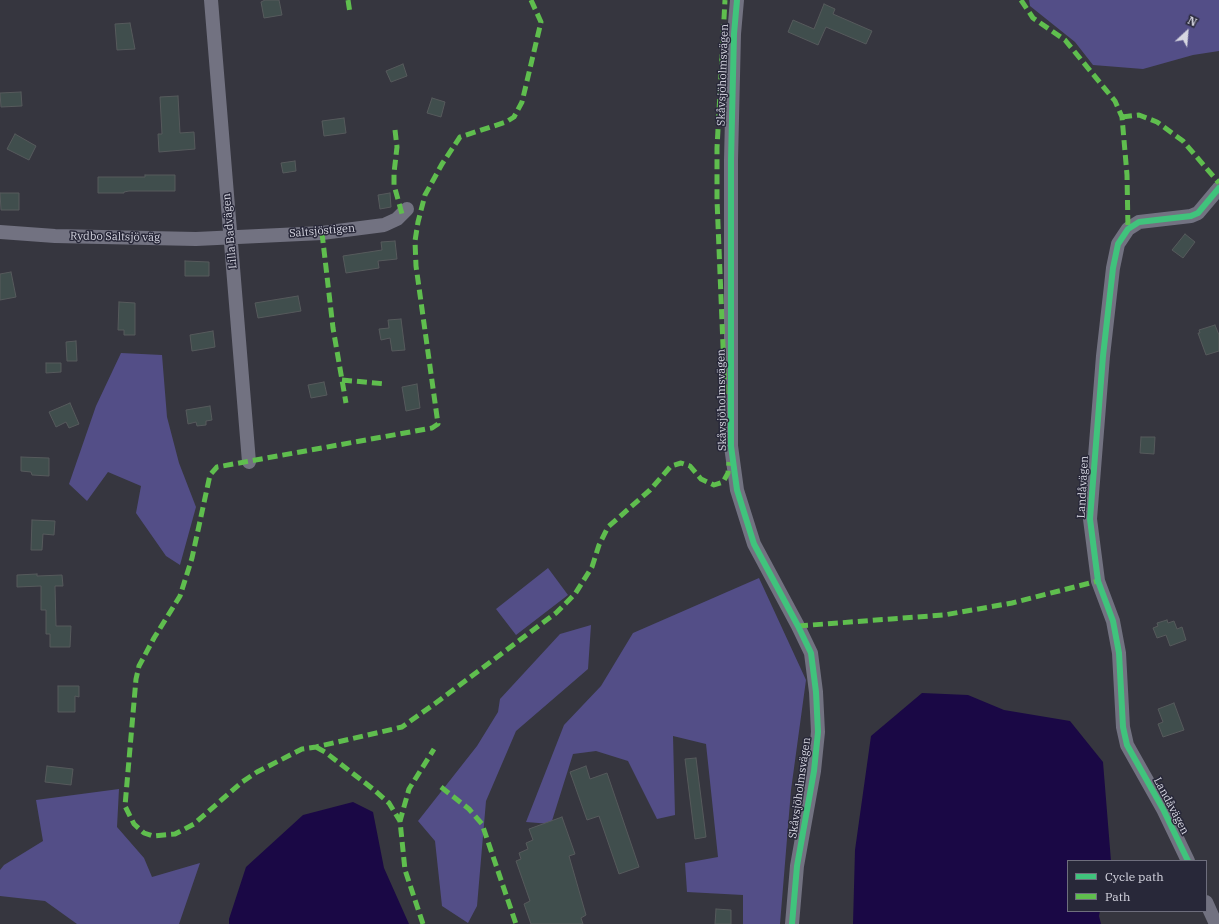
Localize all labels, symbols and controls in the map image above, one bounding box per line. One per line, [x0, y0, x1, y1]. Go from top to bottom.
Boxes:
north arrow [1167, 12, 1207, 52]
text: N [1185, 13, 1199, 29]
street label: Skåvsjöholmsvägen [715, 24, 731, 126]
street label: Lilla Badvägen [220, 193, 240, 269]
street label: Saltsjöstigen [289, 222, 355, 240]
street label: Rydbo Saltsjö väg [70, 230, 160, 244]
street label: Skåvsjöholmsvägen [715, 349, 729, 451]
street label: Landåvägen [1075, 455, 1091, 519]
street label: Skåvsjöholmsvägen [786, 736, 814, 840]
street label: Landåvägen [1150, 775, 1192, 837]
legend [1067, 860, 1207, 912]
text: Cycle path [1105, 869, 1164, 884]
text: Path [1105, 889, 1130, 904]

